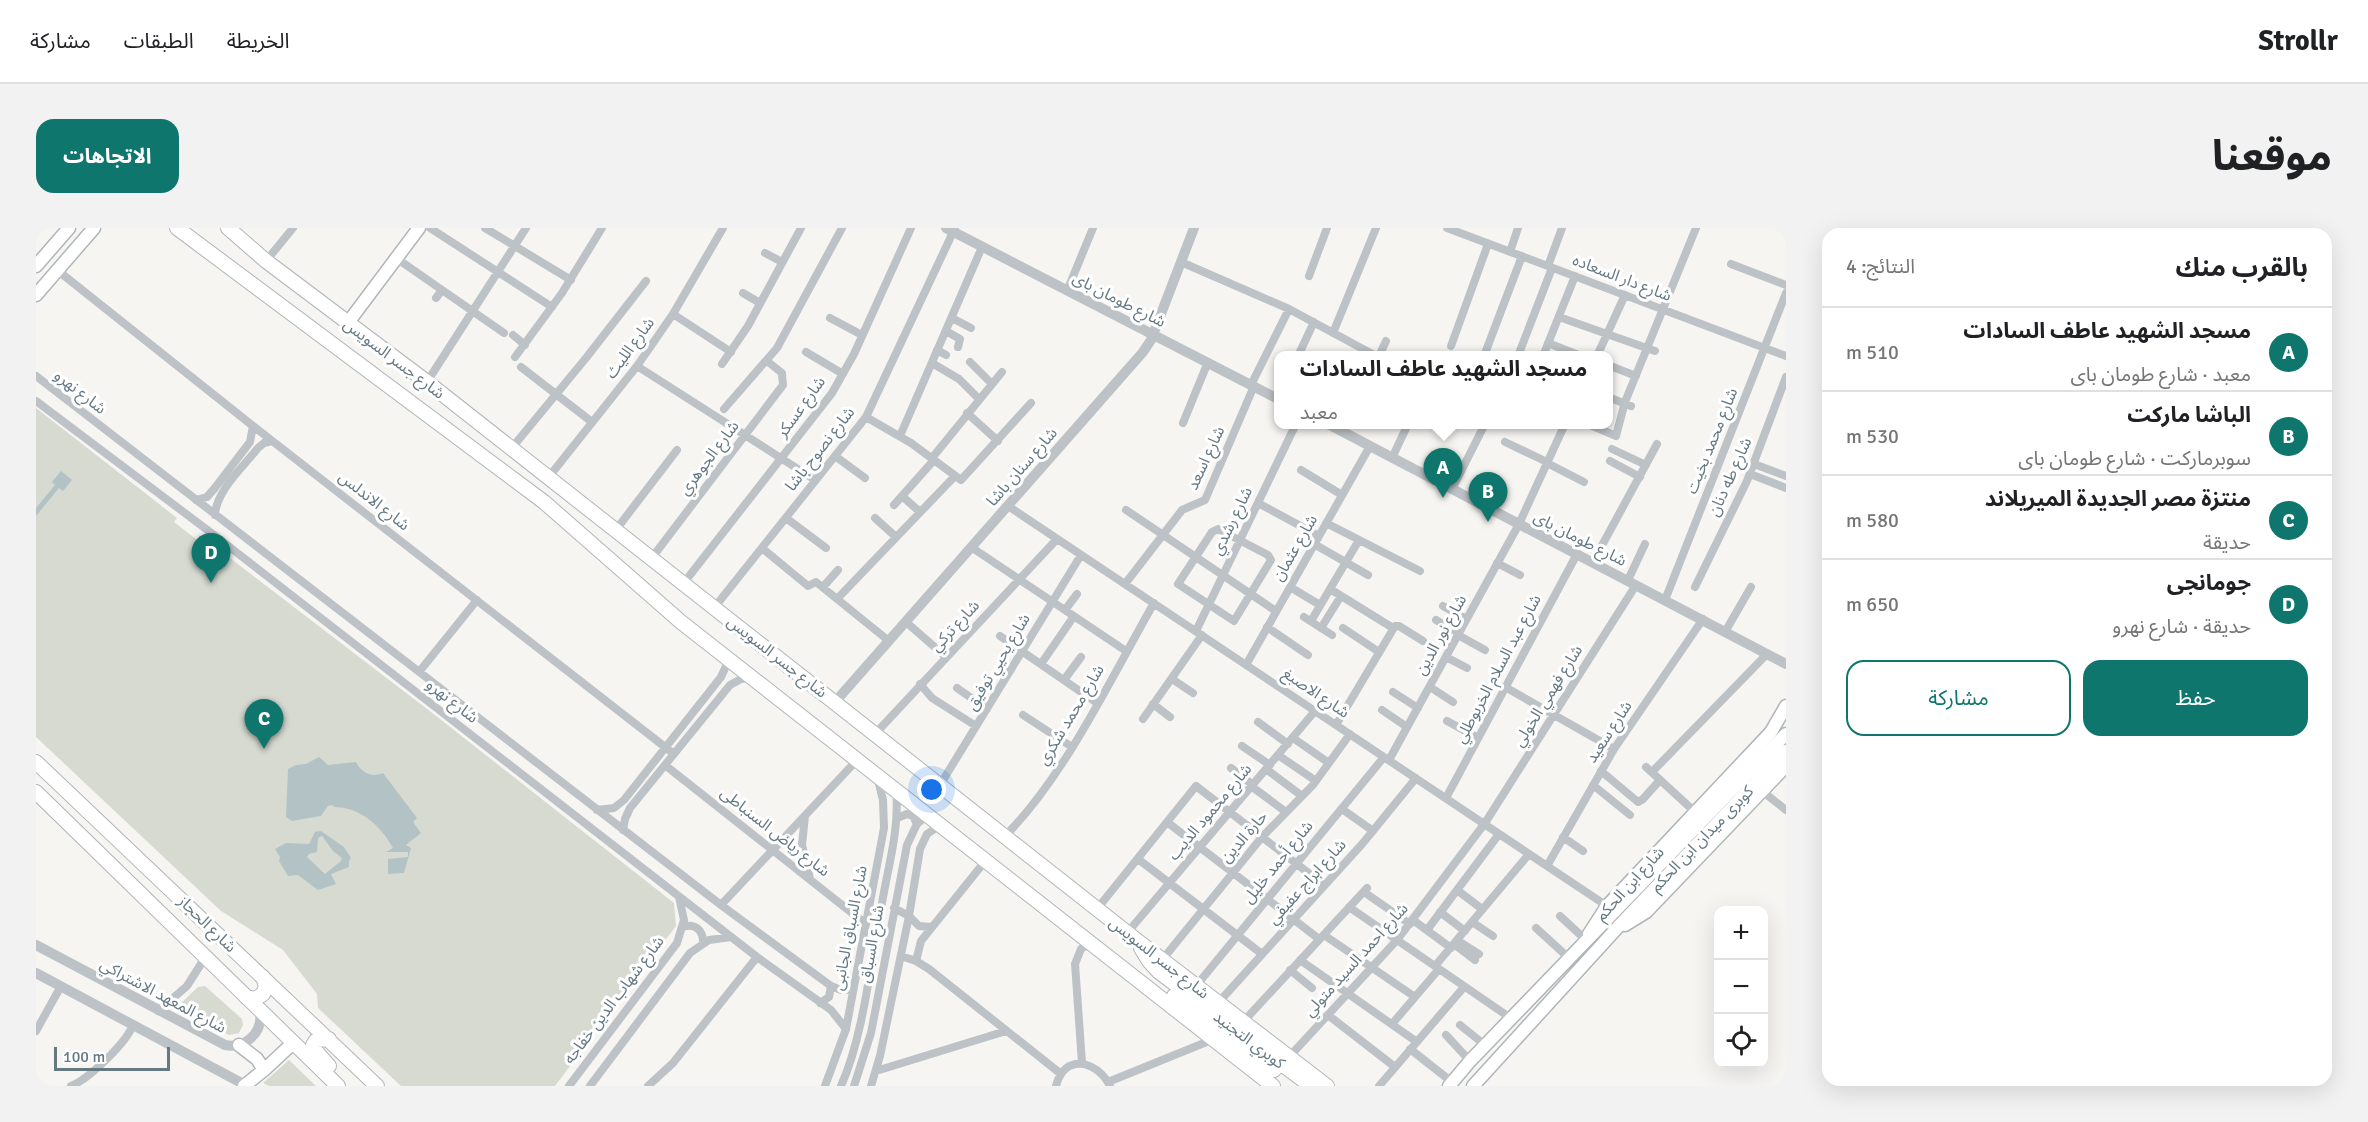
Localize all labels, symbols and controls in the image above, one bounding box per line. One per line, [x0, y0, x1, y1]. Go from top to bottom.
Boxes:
text: Strollr [2258, 24, 2338, 58]
text: مشاركة [30, 28, 91, 54]
text: الطبقات [124, 28, 194, 54]
text: الخريطة [227, 28, 290, 54]
button: الاتجاهات [36, 119, 179, 193]
text: موقعنا [2212, 131, 2332, 182]
street label: شارع دار السعاده [1569, 250, 1674, 308]
text: بالقرب منك [2176, 252, 2308, 284]
text: النتائج: 4 [1846, 254, 1915, 279]
street label: شارع طومان باى [1068, 268, 1169, 334]
street label: شارع الليث [601, 313, 661, 384]
street label: شارع جسر السويس [338, 314, 449, 405]
text: مسجد الشهيد عاطف السادات [1963, 317, 2251, 344]
text: 510 m [1846, 340, 1899, 365]
text: A [2282, 340, 2295, 365]
popup [1274, 351, 1613, 429]
text: مسجد الشهيد عاطف السادات [1300, 355, 1587, 382]
text: معبد · شارع طومان باى [2071, 362, 2251, 387]
street label: شارع نهرو [49, 365, 110, 420]
street label: شارع عسكر [772, 372, 832, 444]
street label: شارع محمد بخيت [1682, 385, 1744, 498]
text: معبد [1300, 400, 1338, 425]
text: الباشا ماركت [2127, 401, 2251, 428]
street label: شارع نصوح باشا [781, 403, 861, 496]
street label: شارع الجوهري [675, 417, 745, 500]
street label: شارع سنان باشا [982, 423, 1063, 512]
street label: شارع اسعد [1183, 423, 1231, 494]
text: 530 m [1846, 424, 1899, 449]
text: B [2282, 424, 2295, 449]
street label: شارع طه دنان [1704, 434, 1758, 520]
text: سوبرماركت · شارع طومان باى [2018, 446, 2251, 471]
pin: A [1424, 448, 1462, 498]
street label: شارع الاندلس [333, 467, 414, 537]
pin: B [1468, 472, 1508, 522]
street label: شارع رشدي [1207, 484, 1259, 559]
text: منتزة مصر الجديدة الميريلاند [1985, 485, 2251, 512]
street label: شارع طومان باى [1529, 507, 1630, 573]
text: 580 m [1846, 508, 1899, 533]
text: C [2282, 508, 2295, 533]
street label: شارع عثمان [1268, 511, 1324, 586]
text: حديقة [2203, 530, 2251, 555]
pin: D [192, 534, 231, 583]
text: جومانجى [2167, 569, 2251, 596]
street label: شارع نور الدين [1411, 591, 1473, 680]
street label: شارع عبد السلام الخربوطلي [1450, 591, 1548, 748]
text: 650 m [1846, 592, 1899, 617]
text: D [2282, 592, 2295, 617]
street label: شارع تركي [926, 596, 985, 657]
street label: شارع يحيي توفيق [961, 610, 1036, 715]
street label: شارع جسر السويس [722, 612, 831, 704]
text: حديقة · شارع نهرو [2112, 614, 2251, 639]
street label: شارع فهمي الخولي [1509, 641, 1589, 752]
button: مشاركة [1846, 660, 2071, 736]
button: حفظ [2083, 660, 2308, 736]
street label: شارع محمد شكري [1033, 661, 1111, 770]
street label: شارع الاصبغ [1278, 663, 1353, 724]
street label: شارع نهرو [421, 674, 482, 729]
street label: شارع سعيد [1582, 697, 1638, 768]
pin: C [244, 700, 284, 749]
street label: شارع محمود الديب [1164, 760, 1258, 866]
your location [917, 775, 946, 804]
street label: كوبرى ميدان ابن الحكم [1646, 781, 1760, 898]
street label: شارع رياض السنباطى [715, 783, 834, 883]
street label: حارة الدين [1216, 807, 1272, 867]
street label: شارع أحمد خليل [1238, 816, 1319, 909]
street label: شارع ابراج عفيفي [1263, 835, 1352, 930]
street label: شارع ابن الحكم [1591, 843, 1670, 927]
street label: شارع السباق الجانبى [828, 864, 872, 992]
street label: شارع الحجاز [171, 891, 240, 958]
street label: شارع احمد السيد متولي [1300, 899, 1414, 1023]
street label: شارع السباق [856, 904, 888, 984]
map controls [1714, 906, 1768, 1068]
button: + [1714, 906, 1768, 960]
street label: شارع جسر السويس [1104, 913, 1213, 1005]
street label: شارع شهاب الدين خفاجه [559, 932, 670, 1069]
street label: شارع المعهد الاشتراكي [95, 954, 230, 1039]
button: − [1714, 960, 1768, 1014]
street label: كوبري التجنيد [1208, 1007, 1289, 1075]
button: locate [1714, 1014, 1768, 1068]
scale bar [54, 1044, 170, 1072]
text: 100 m [63, 1047, 105, 1067]

